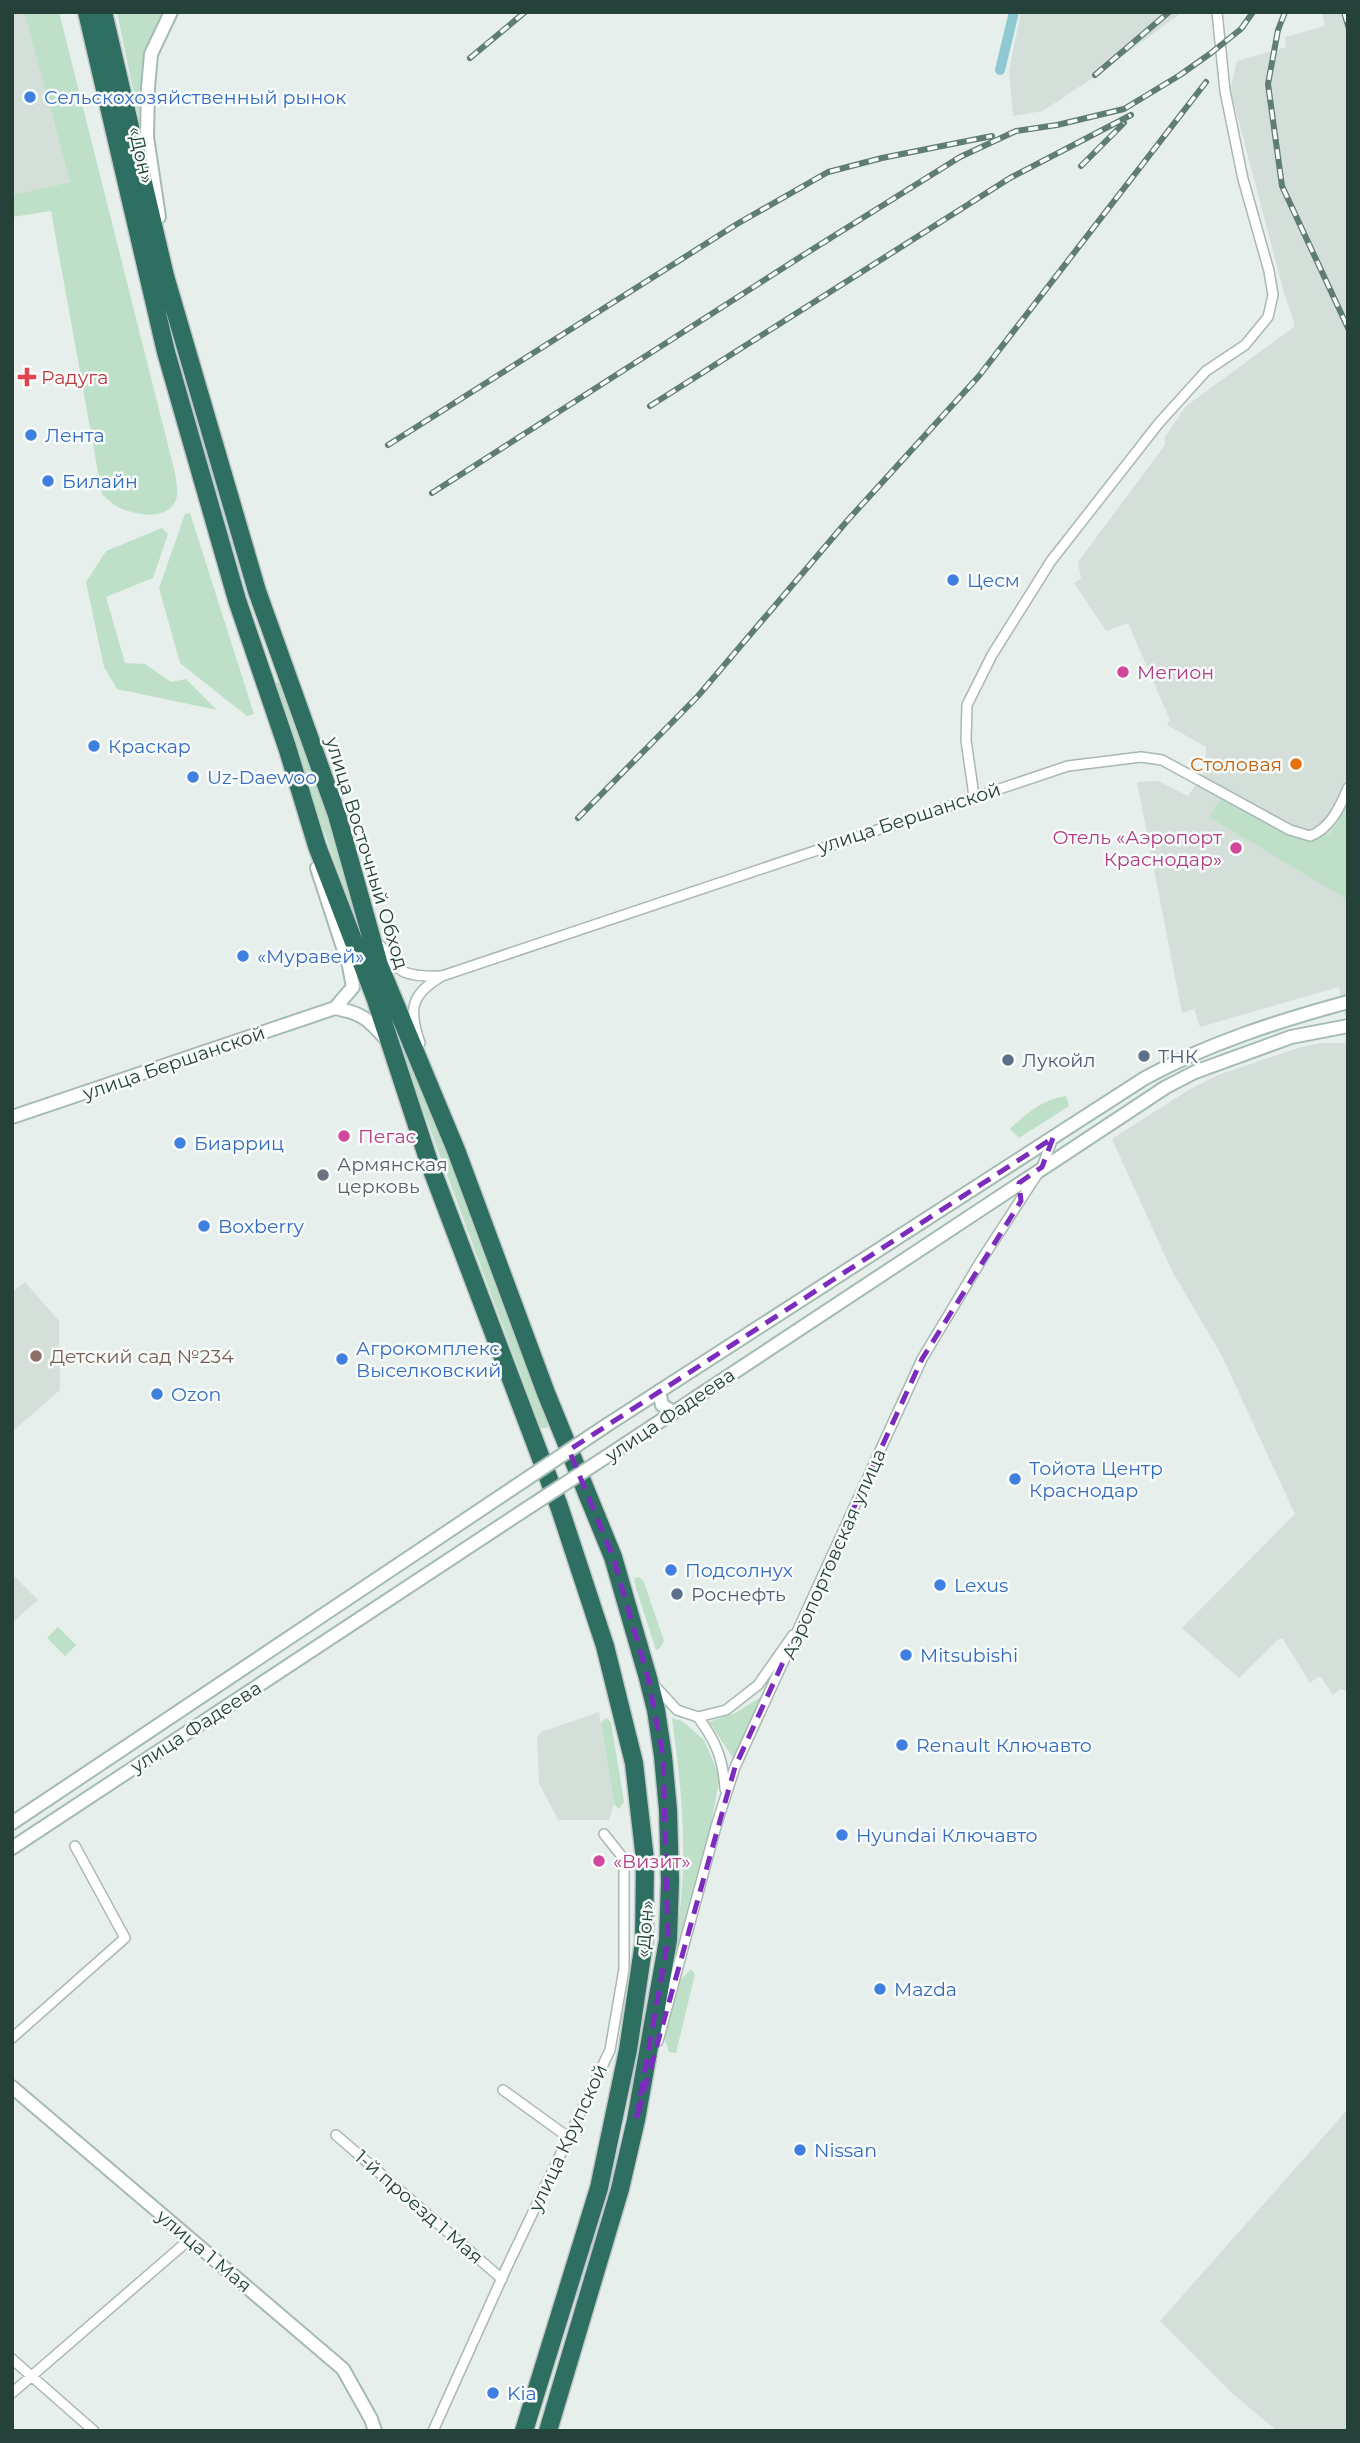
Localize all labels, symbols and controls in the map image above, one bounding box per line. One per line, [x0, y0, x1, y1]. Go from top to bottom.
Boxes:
place label: Сельскохозяйственный рынок [44, 86, 346, 109]
marker: Сельскохозяйственный рынок [22, 89, 38, 105]
street label: «Дон» [123, 124, 159, 186]
place label: Радуга [41, 366, 108, 389]
marker: Радуга [19, 369, 35, 385]
place label: Лента [45, 424, 105, 447]
marker: Лента [23, 427, 39, 443]
place label: Билайн [62, 470, 138, 493]
marker: Билайн [40, 473, 56, 489]
place label: Цесм [967, 569, 1020, 592]
marker: Цесм [945, 572, 961, 588]
place label: Мегион [1137, 661, 1214, 684]
marker: Мегион [1115, 664, 1131, 680]
street label: улица Восточный Обход [320, 733, 413, 972]
place label: Краскар [108, 735, 191, 758]
marker: Краскар [86, 738, 102, 754]
place label: Столовая [1190, 753, 1282, 776]
marker: Столовая [1288, 756, 1304, 772]
place label: Uz-Daewoo [207, 766, 317, 789]
marker: Uz-Daewoo [185, 769, 201, 785]
street label: улица Бершанской [814, 778, 1003, 859]
place label: Отель «Аэропорт Краснодар» [1052, 826, 1222, 871]
marker: Отель «Аэропорт Краснодар» [1228, 840, 1244, 856]
place label: «Муравей» [257, 945, 364, 968]
marker: «Муравей» [235, 948, 251, 964]
street label: улица Бершанской [79, 1021, 268, 1105]
place label: ТНК [1158, 1045, 1198, 1068]
marker: ТНК [1136, 1048, 1152, 1064]
place label: Лукойл [1022, 1049, 1095, 1072]
marker: Лукойл [1000, 1052, 1016, 1068]
place label: Пегас [358, 1125, 417, 1148]
marker: Пегас [336, 1128, 352, 1144]
place label: Биарриц [194, 1132, 284, 1155]
marker: Биарриц [172, 1135, 188, 1151]
place label: Армянская церковь [337, 1153, 448, 1198]
marker: Армянская церковь [315, 1167, 331, 1183]
place label: Boxberry [218, 1215, 304, 1238]
marker: Boxberry [196, 1218, 212, 1234]
place label: Агрокомплекс Выселковский [356, 1337, 501, 1382]
place label: Детский сад №234 [50, 1345, 234, 1368]
marker: Детский сад №234 [28, 1348, 44, 1364]
marker: Агрокомплекс Выселковский [334, 1351, 350, 1367]
street label: улица Фадеева [600, 1363, 739, 1467]
place label: Ozon [171, 1383, 221, 1406]
marker: Ozon [149, 1386, 165, 1402]
street label: Аэропортовская улица [777, 1445, 891, 1663]
place label: Тойота Центр Краснодар [1029, 1457, 1163, 1502]
marker: Тойота Центр Краснодар [1007, 1471, 1023, 1487]
place label: Подсолнух [685, 1559, 793, 1582]
marker: Подсолнух [663, 1562, 679, 1578]
place label: Lexus [954, 1574, 1008, 1597]
marker: Lexus [932, 1577, 948, 1593]
place label: Роснефть [691, 1583, 786, 1606]
marker: Роснефть [669, 1586, 685, 1602]
place label: Mitsubishi [920, 1644, 1018, 1667]
marker: Mitsubishi [898, 1647, 914, 1663]
street label: улица Фадеева [125, 1676, 266, 1778]
place label: Renault Ключавто [916, 1734, 1092, 1757]
marker: Renault Ключавто [894, 1737, 910, 1753]
place label: Hyundai Ключавто [856, 1824, 1038, 1847]
marker: Hyundai Ключавто [834, 1827, 850, 1843]
place label: «Визит» [613, 1850, 691, 1873]
marker: «Визит» [591, 1853, 607, 1869]
street label: «Дон» [631, 1899, 659, 1959]
place label: Mazda [894, 1978, 957, 2001]
marker: Mazda [872, 1981, 888, 1997]
street label: улица Крупской [523, 2061, 612, 2216]
place label: Nissan [814, 2139, 877, 2162]
marker: Nissan [792, 2142, 808, 2158]
street label: 1-й проезд 1 Мая [350, 2145, 488, 2269]
street label: улица 1 Мая [151, 2204, 256, 2297]
place label: Kia [507, 2382, 537, 2405]
marker: Kia [485, 2385, 501, 2401]

